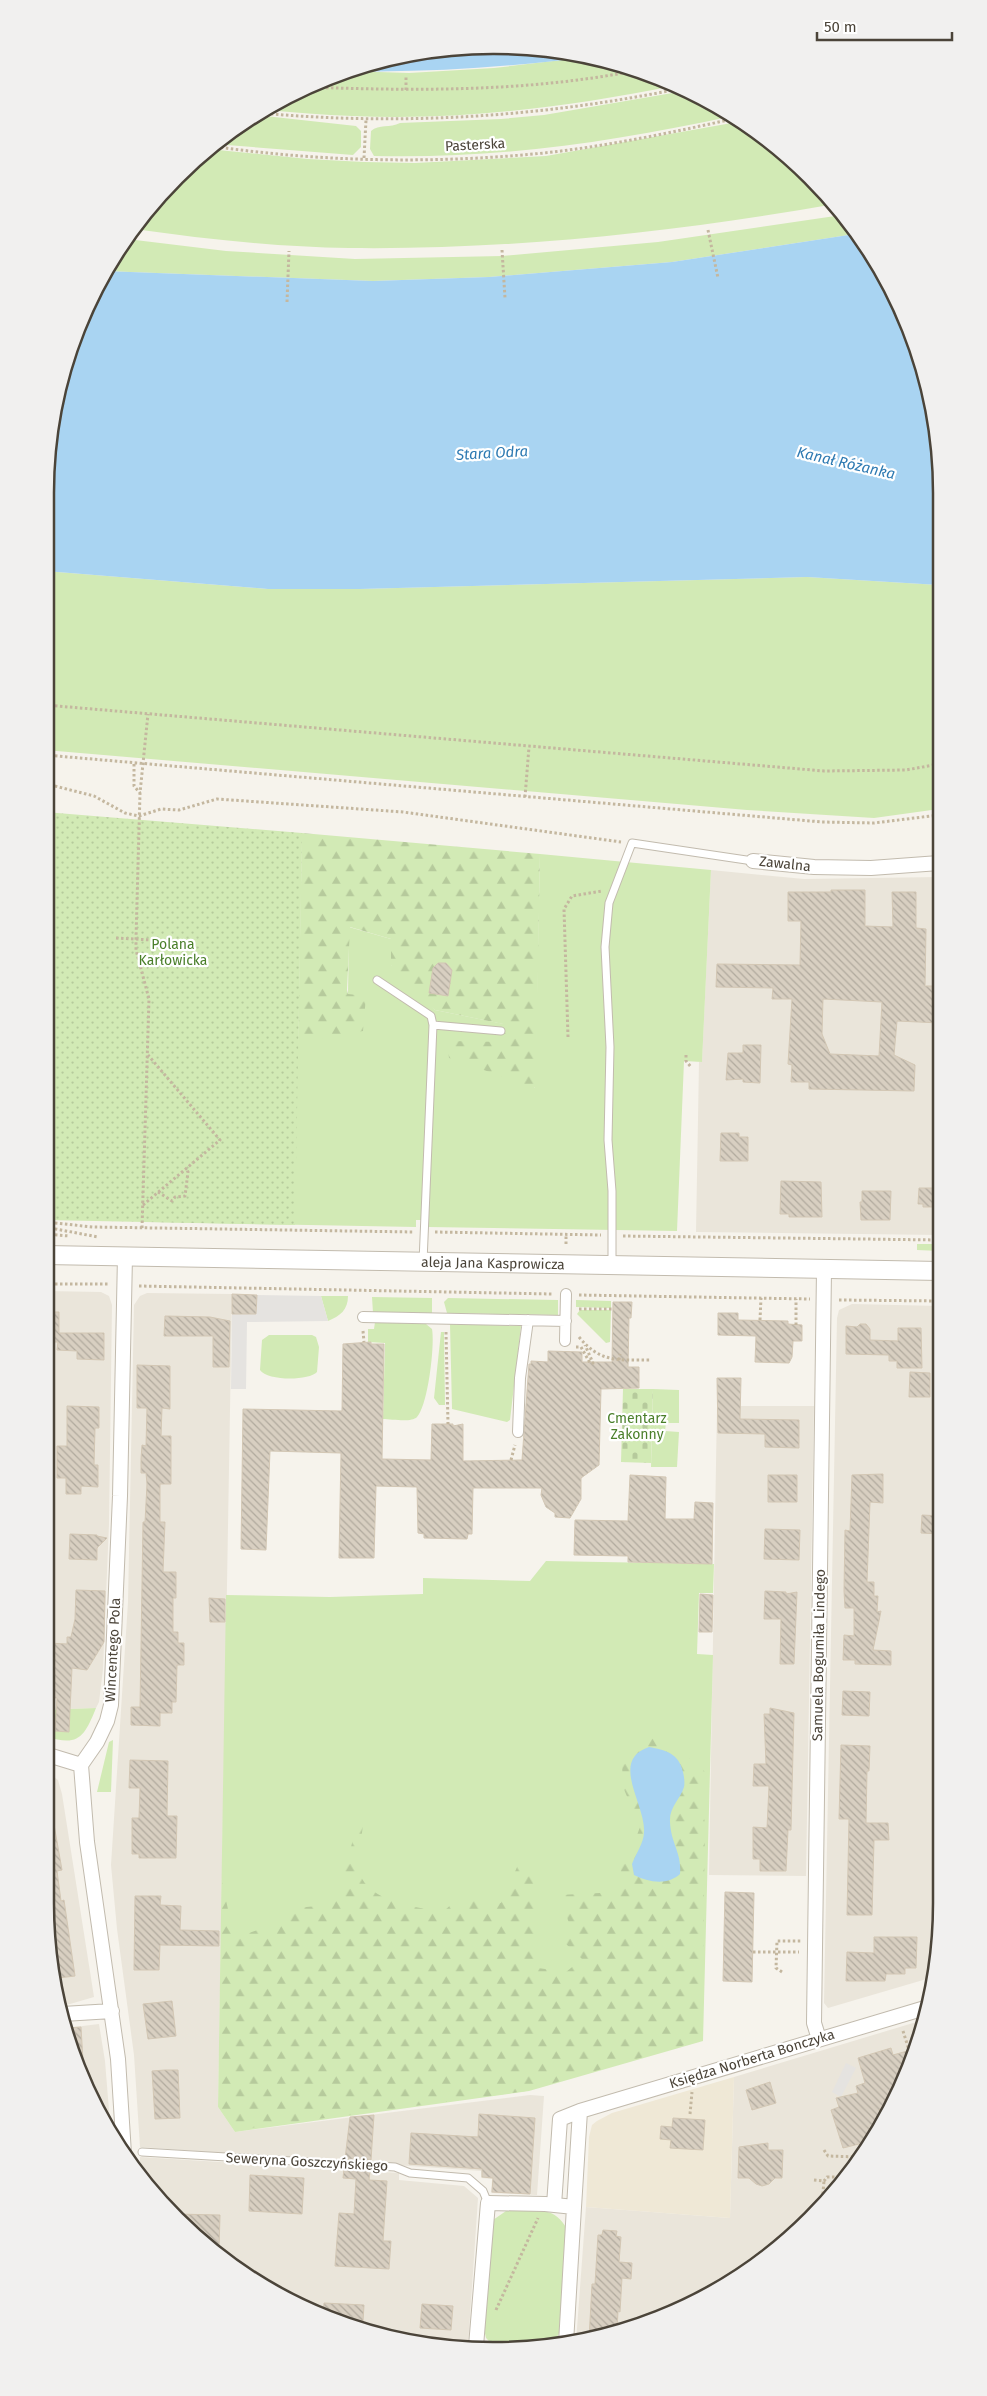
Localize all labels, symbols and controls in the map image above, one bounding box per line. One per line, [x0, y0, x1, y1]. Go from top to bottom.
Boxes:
scale bar [817, 10, 952, 42]
text: 50 m [824, 18, 857, 36]
street label: Pasterska [445, 135, 505, 155]
water label: Stara Odra [454, 442, 529, 464]
water label: Kanał Różanka [795, 443, 897, 483]
street label: Zawalna [758, 853, 812, 875]
park label: Polana Karłowicka [139, 936, 207, 969]
street label: aleja Jana Kasprowicza [421, 1253, 565, 1273]
park label: Cmentarz Zakonny [607, 1410, 667, 1443]
street label: Samuela Bogumiła Lindego [809, 1569, 829, 1741]
street label: Wincentego Pola [102, 1597, 124, 1703]
street label: Księdza Norberta Bonczyka [667, 2026, 837, 2092]
street label: Seweryna Goszczyńskiego [225, 2149, 389, 2175]

